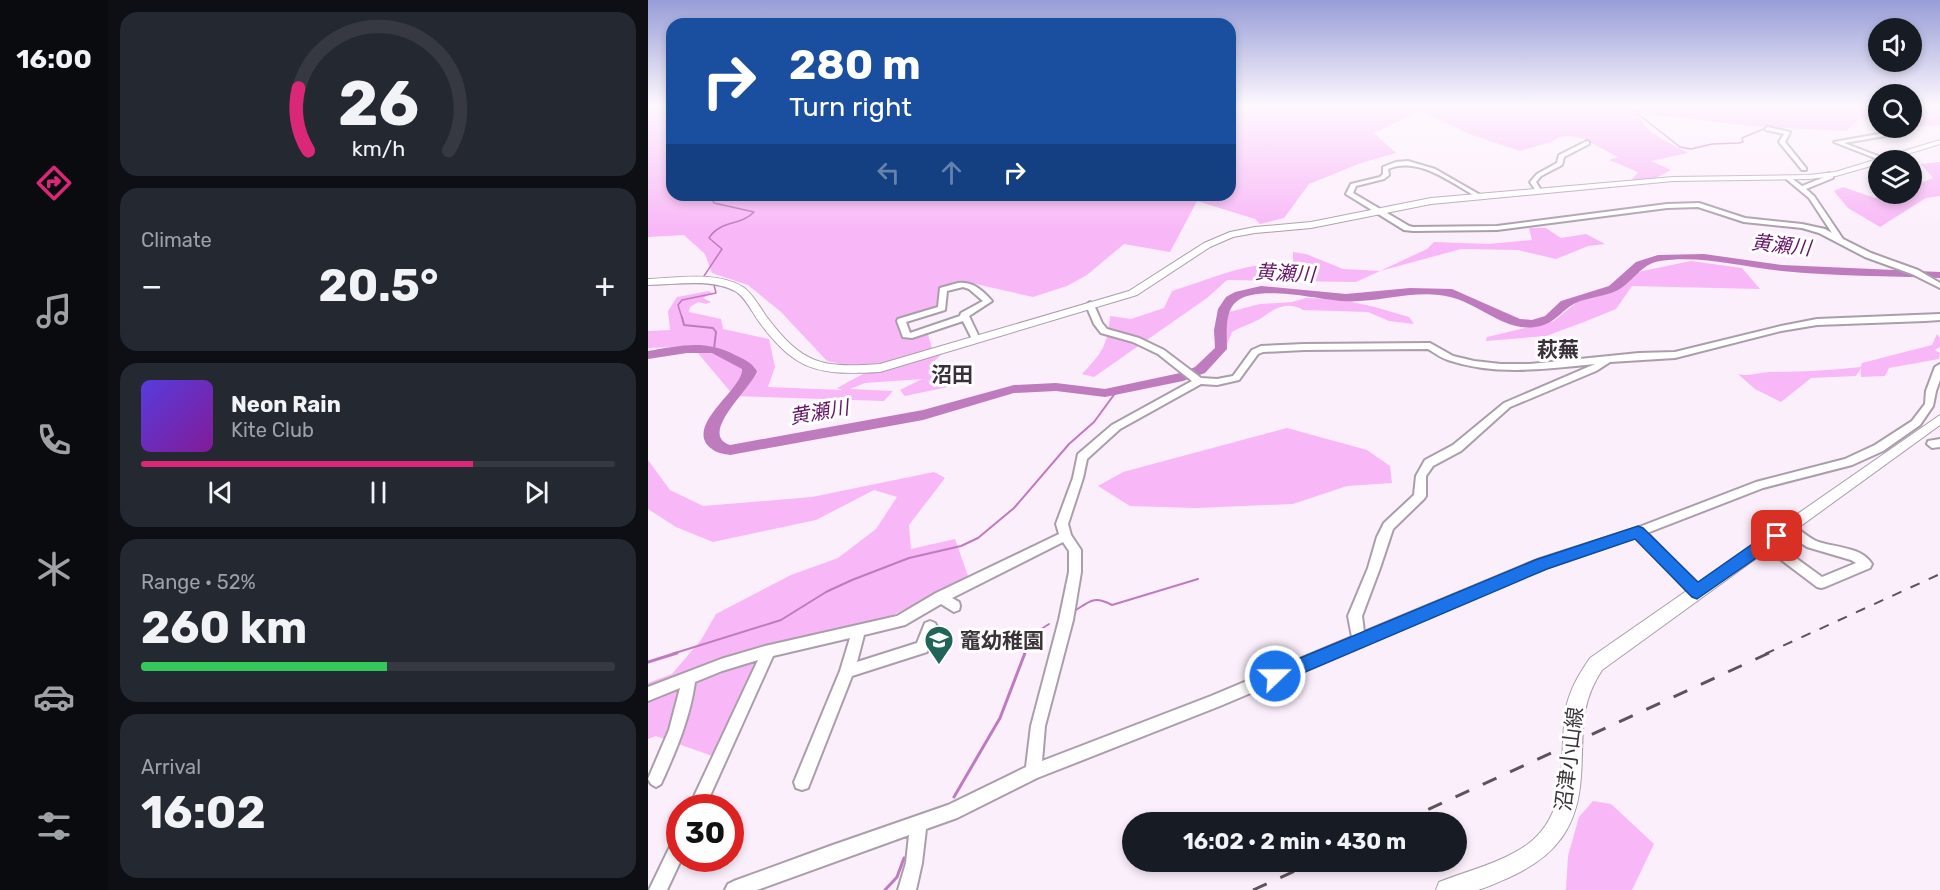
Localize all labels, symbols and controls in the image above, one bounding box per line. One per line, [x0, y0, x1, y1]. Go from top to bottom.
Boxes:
map controls [1868, 18, 1922, 204]
button: sound [1868, 18, 1922, 72]
text: 280 m [789, 40, 921, 90]
icon: right [690, 42, 768, 120]
text: 16:00 [16, 43, 92, 75]
text: 26 [337, 67, 419, 141]
button: search [1868, 84, 1922, 138]
text: Turn right [789, 91, 912, 123]
text: km/h [351, 136, 405, 161]
button: layers [1868, 150, 1922, 204]
icon: left [872, 156, 905, 189]
icon: ahead [935, 156, 968, 189]
icon: right [998, 156, 1031, 189]
icon: directions [33, 162, 75, 204]
text: Climate [141, 228, 212, 252]
water label: 黄瀬川 [1750, 230, 1814, 260]
text: 20.5° [319, 259, 438, 312]
water label: 黄瀬川 [1254, 259, 1318, 287]
text: − [141, 266, 162, 305]
text: + [594, 266, 615, 305]
icon: music [33, 290, 75, 332]
district label: 萩蕪 [1537, 337, 1579, 362]
district label: 沼田 [931, 362, 973, 387]
text: Neon Rain [231, 391, 341, 418]
water label: 黄瀬川 [787, 395, 853, 429]
text: Kite Club [231, 418, 314, 442]
icon: phone [33, 419, 75, 461]
icon: previous [204, 476, 237, 509]
icon: pause [362, 476, 395, 509]
icon: next [520, 476, 553, 509]
pin [1751, 510, 1802, 561]
icon: arrive [1760, 519, 1793, 552]
icon: climate [33, 548, 75, 590]
text: Range · 52% [141, 570, 256, 594]
text: 260 km [141, 601, 307, 654]
school or university icon: 竈幼稚園 [923, 624, 955, 666]
place label: 竈幼稚園 [960, 628, 1044, 653]
position arrow [1243, 644, 1307, 708]
icon: car [33, 676, 75, 718]
street label: 沼津小山線 [1550, 705, 1588, 813]
text: Arrival [141, 755, 201, 779]
text: 16:02 [141, 786, 266, 839]
speed limit sign: 30 [666, 794, 744, 872]
icon: filters [33, 805, 75, 847]
text: 16:02 · 2 min · 430 m [1183, 828, 1406, 855]

